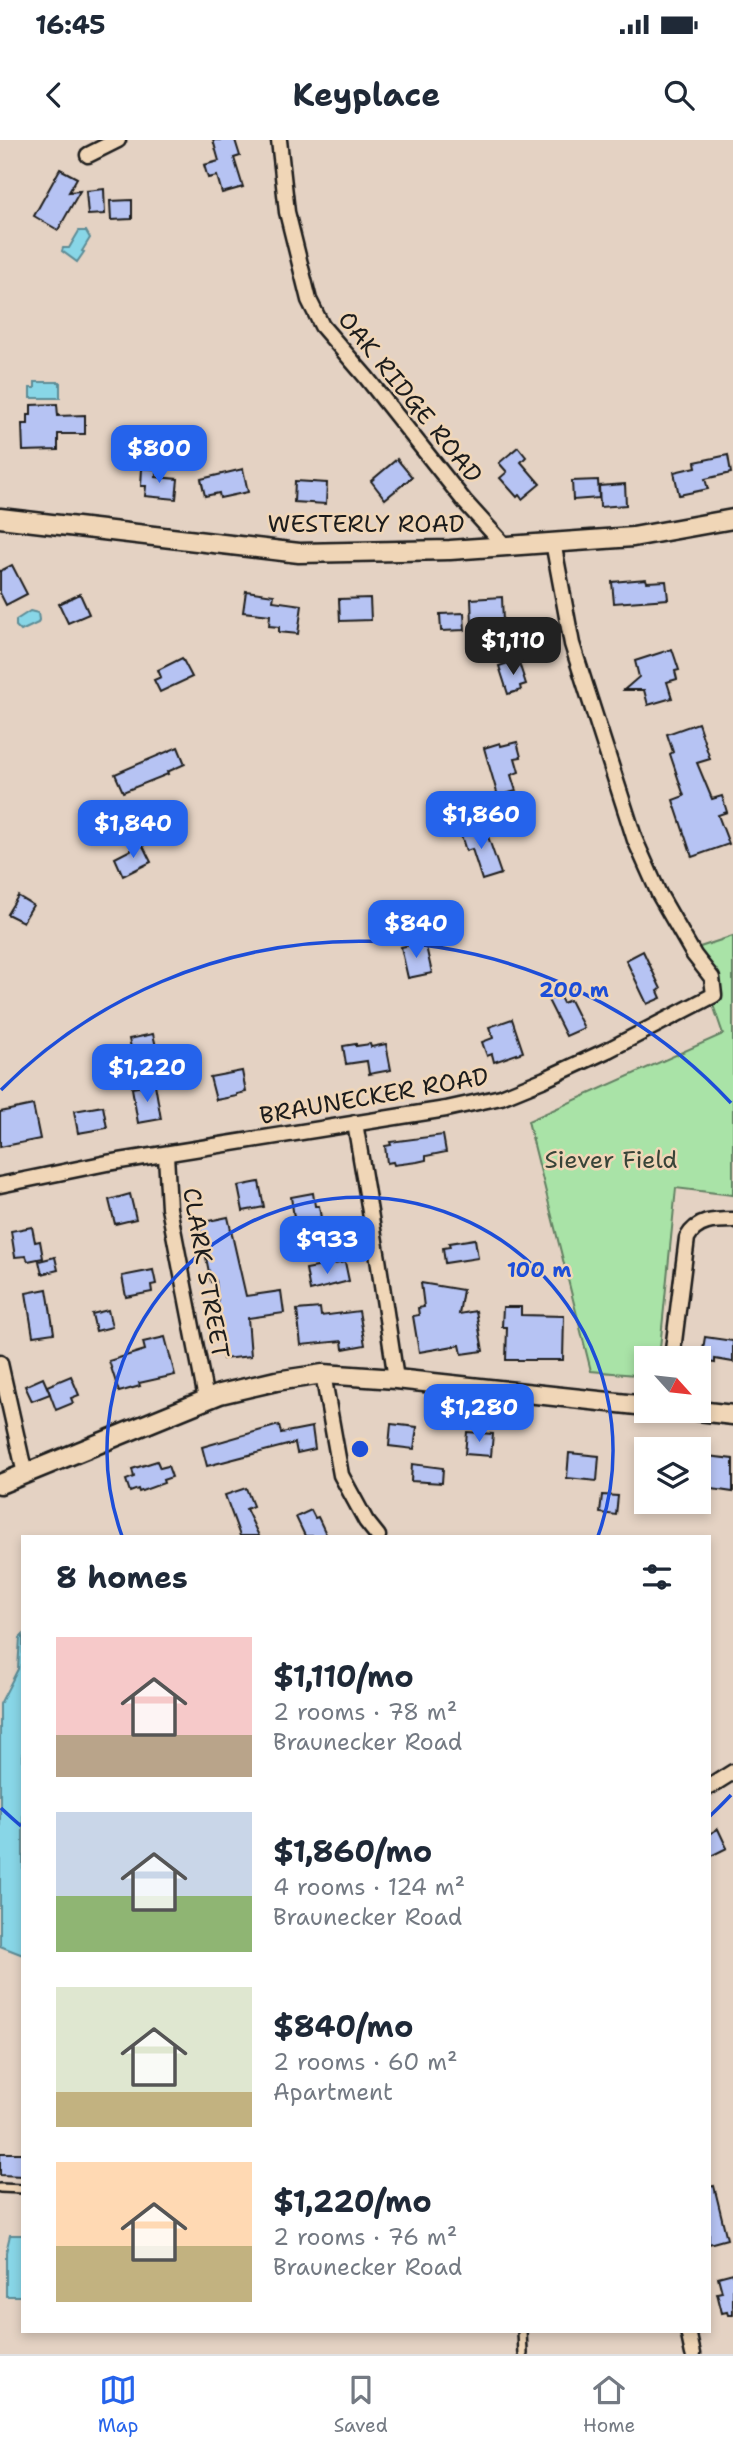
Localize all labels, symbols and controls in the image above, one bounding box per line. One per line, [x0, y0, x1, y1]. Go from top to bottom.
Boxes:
text: 16:45 [35, 7, 105, 42]
text: Keyplace [292, 73, 441, 116]
icon: back [35, 76, 73, 114]
icon: search [660, 76, 698, 114]
street label: OAK RIDGE ROAD [331, 304, 489, 490]
pin: $800 [118, 426, 200, 485]
text: $800 [127, 433, 191, 463]
street label: WESTERLY ROAD [267, 508, 465, 540]
pin: $1,110 [456, 617, 570, 677]
text: $1,110 [481, 625, 545, 655]
pin: $1,860 [424, 792, 538, 851]
text: $1,860 [442, 799, 520, 829]
pin: $1,840 [76, 800, 190, 860]
text: $1,840 [94, 808, 172, 838]
pin: $840 [375, 900, 457, 960]
text: $840 [384, 908, 448, 938]
text: 200 m [539, 976, 609, 1004]
pin: $1,220 [90, 1044, 204, 1104]
text: $1,220 [108, 1052, 186, 1082]
street label: BRAUNECKER ROAD [257, 1060, 491, 1132]
park label: Siever Field [544, 1144, 678, 1176]
street label: CLARK STREET [175, 1185, 237, 1361]
pin: $933 [286, 1216, 368, 1276]
text: $933 [296, 1224, 358, 1254]
text: 100 m [507, 1256, 571, 1284]
north arrow [634, 1346, 710, 1423]
map controls [634, 1346, 711, 1514]
pin: $1,280 [422, 1384, 536, 1444]
text: $1,280 [440, 1392, 518, 1422]
centre of rings [348, 1437, 372, 1461]
button: layers [634, 1437, 711, 1514]
text: 8 homes [56, 1557, 188, 1598]
icon: filters [638, 1558, 676, 1596]
text: $1,110/mo [273, 1656, 414, 1697]
icon: home [112, 1665, 196, 1749]
text: 2 rooms · 78 m² [273, 1697, 457, 1727]
text: Braunecker Road [273, 1727, 462, 1757]
text: $1,860/mo [273, 1831, 432, 1872]
icon: home [112, 1840, 196, 1924]
text: 4 rooms · 124 m² [273, 1872, 465, 1902]
text: Braunecker Road [273, 1902, 462, 1932]
text: $840/mo [273, 2006, 413, 2047]
icon: home [112, 2015, 196, 2099]
text: 2 rooms · 60 m² [273, 2047, 458, 2077]
text: Apartment [273, 2077, 393, 2107]
text: $1,220/mo [273, 2181, 432, 2222]
icon: home [112, 2190, 196, 2274]
text: 2 rooms · 76 m² [273, 2222, 457, 2252]
text: Braunecker Road [273, 2252, 462, 2282]
tab: Map [98, 2371, 138, 2438]
tab: Saved [334, 2371, 388, 2438]
tab: Home [583, 2371, 635, 2438]

